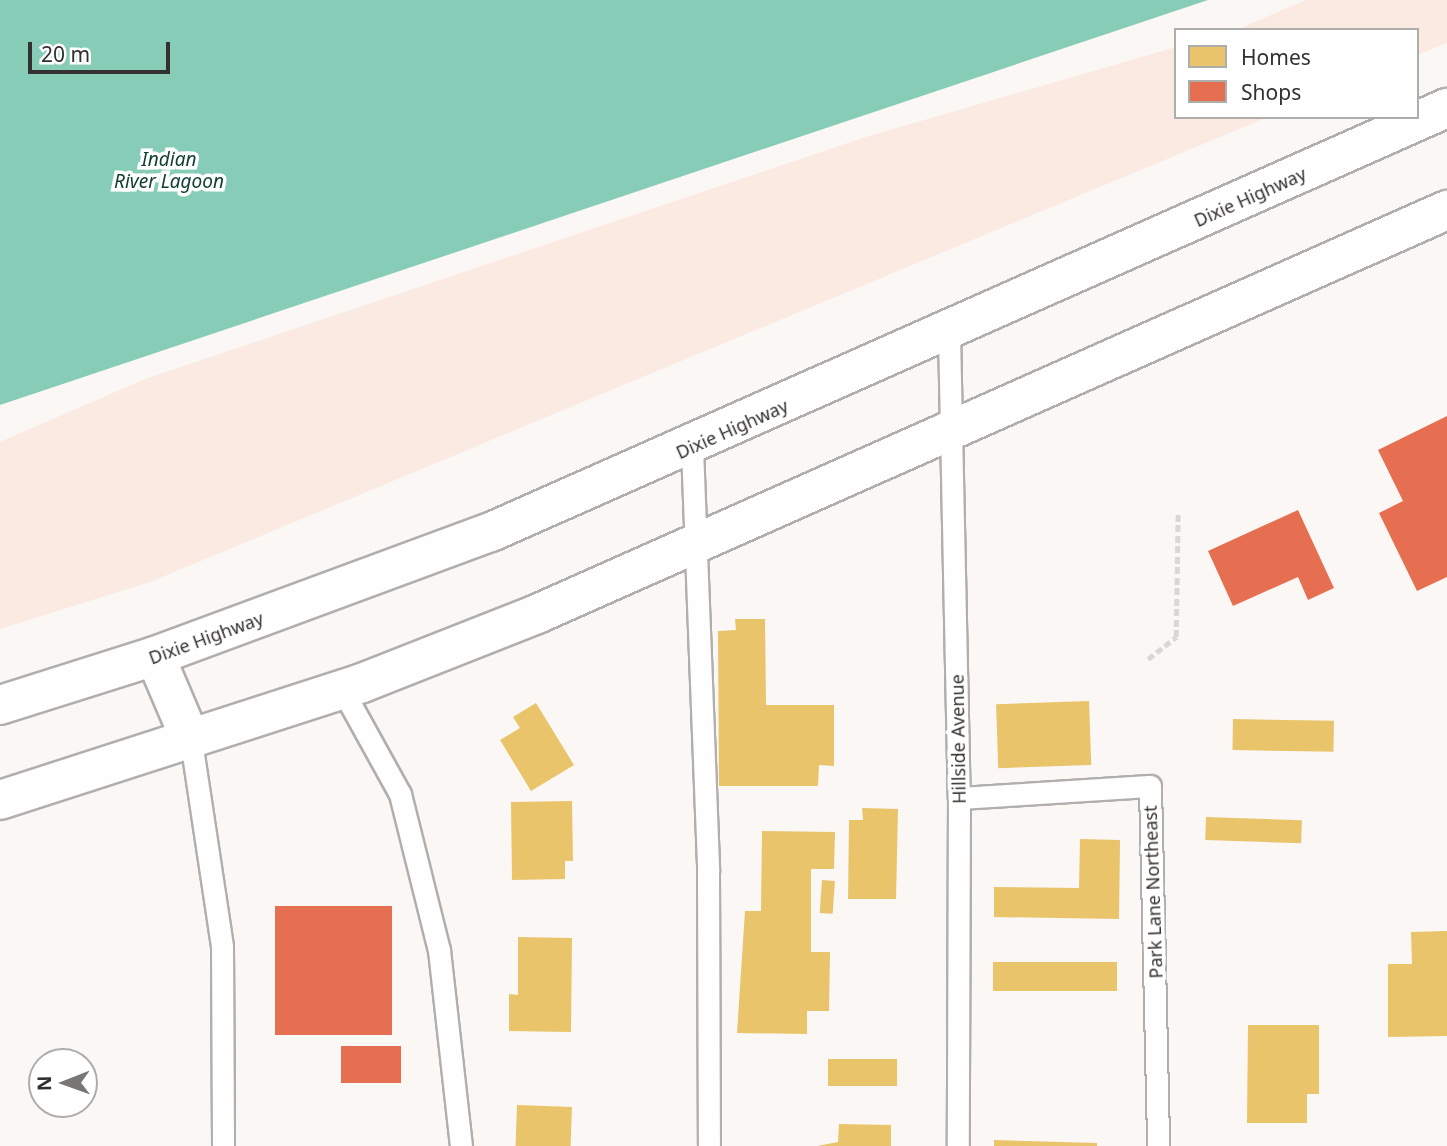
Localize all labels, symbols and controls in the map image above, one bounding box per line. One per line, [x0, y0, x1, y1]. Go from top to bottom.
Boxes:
scale bar [32, 28, 173, 72]
legend [1174, 28, 1419, 119]
text: 20 m [41, 40, 90, 68]
text: Homes [1241, 43, 1311, 71]
text: Shops [1241, 78, 1301, 106]
water label: Indian River Lagoon [114, 149, 224, 193]
street label: Dixie Highway [1191, 163, 1309, 231]
street label: Dixie Highway [673, 395, 791, 463]
street label: Dixie Highway [146, 607, 266, 669]
street label: Hillside Avenue [946, 674, 970, 804]
street label: Park Lane Northeast [1139, 805, 1167, 979]
north arrow [28, 1048, 98, 1118]
text: N [31, 1075, 57, 1091]

